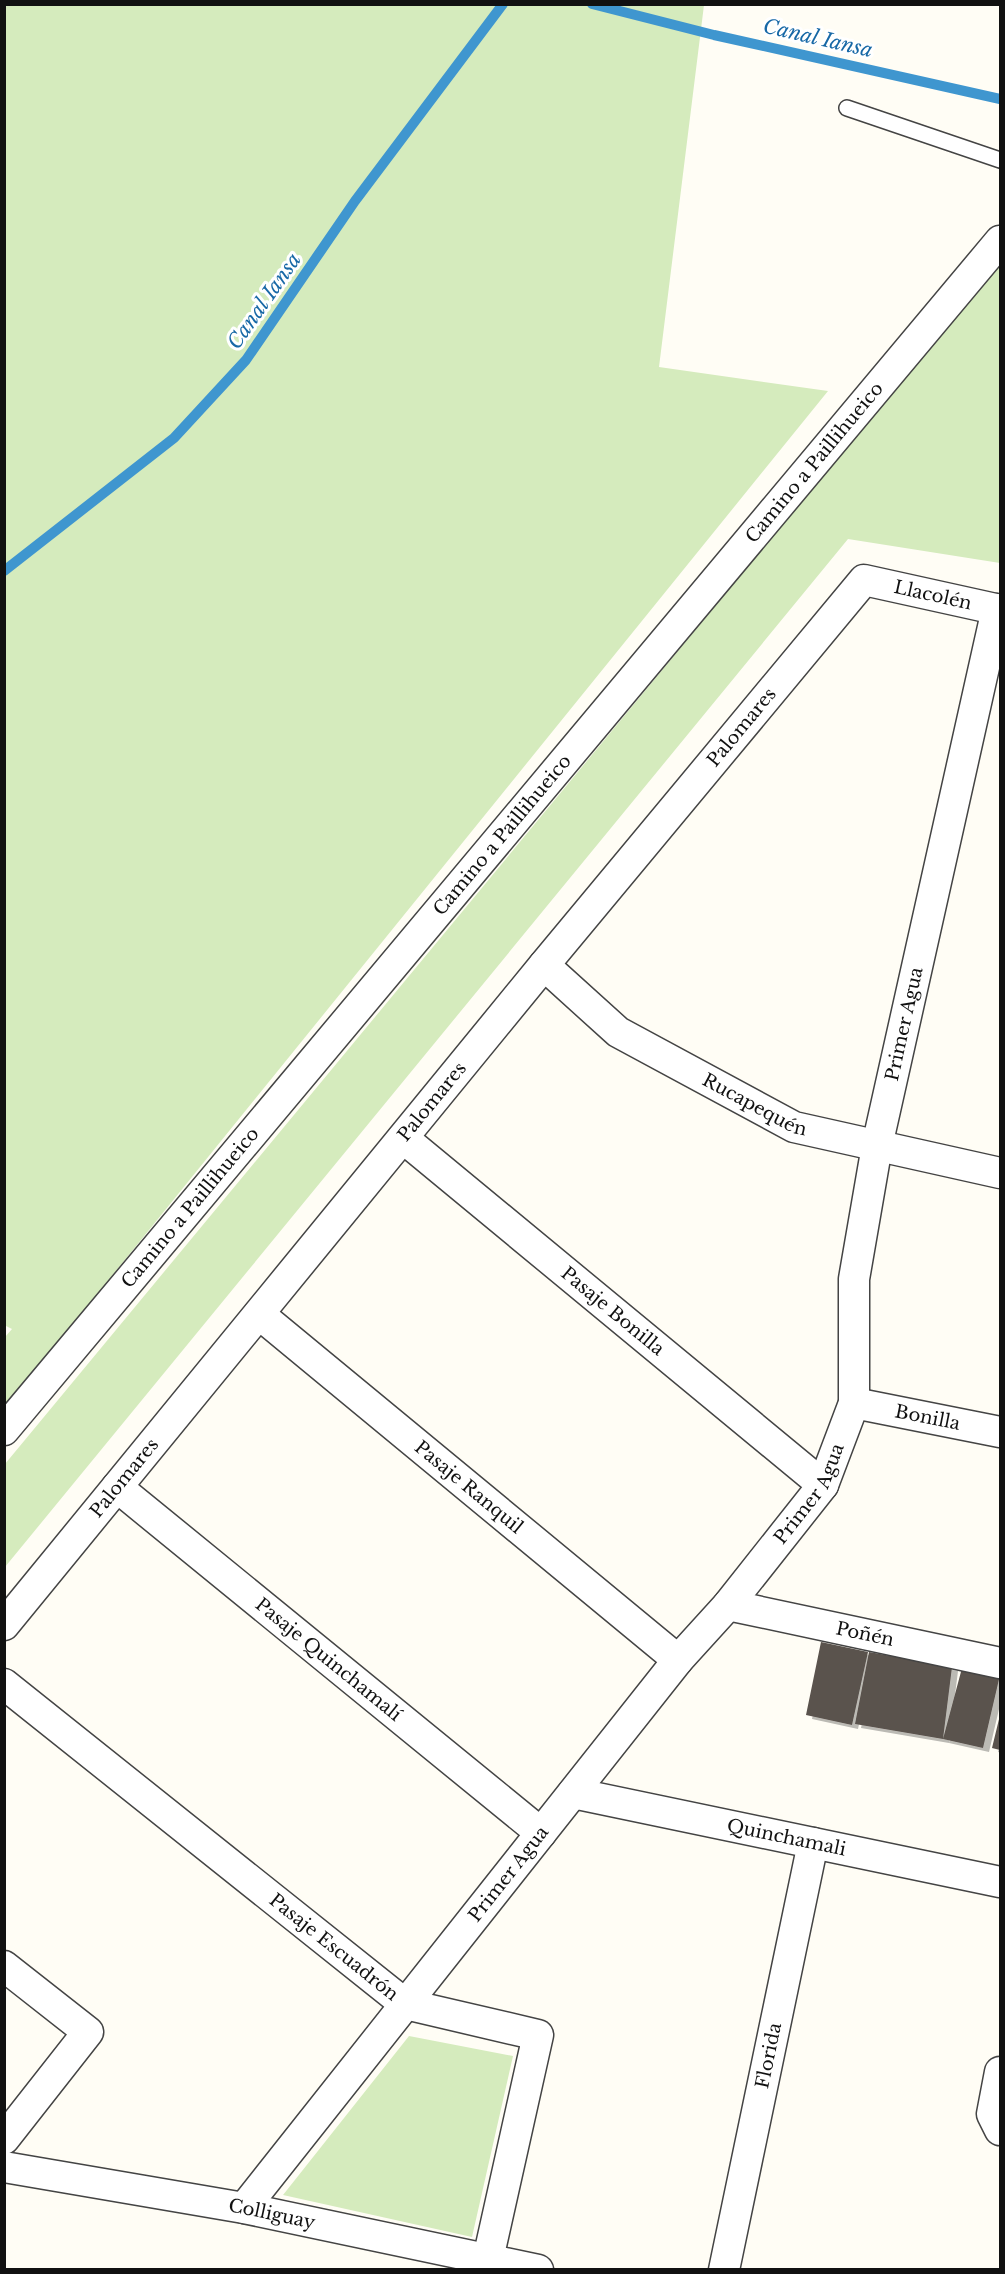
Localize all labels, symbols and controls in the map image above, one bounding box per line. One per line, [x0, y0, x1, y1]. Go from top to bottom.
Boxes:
water label: Canal Iansa [761, 14, 875, 62]
water label: Canal Iansa [222, 248, 306, 354]
street label: Camino a Paillihueico [741, 378, 888, 547]
street label: Llacolén [892, 576, 974, 614]
street label: Palomares [703, 683, 781, 771]
street label: Camino a Paillihueico [429, 750, 576, 920]
street label: Primer Agua [881, 965, 928, 1083]
street label: Palomares [393, 1058, 471, 1146]
street label: Rucapequén [699, 1069, 809, 1140]
street label: Camino a Paillihueico [117, 1123, 264, 1292]
street label: Pasaje Bonilla [557, 1262, 669, 1360]
street label: Bonilla [893, 1400, 962, 1435]
street label: Palomares [85, 1434, 163, 1522]
street label: Pasaje Ranquil [410, 1436, 527, 1538]
street label: Primer Agua [769, 1440, 849, 1549]
street label: Pasaje Quinchamalí [251, 1593, 407, 1726]
street label: Poñén [834, 1617, 896, 1651]
street label: Quinchamali [725, 1814, 848, 1861]
street label: Primer Agua [464, 1822, 553, 1926]
street label: Pasaje Escuadrón [265, 1889, 403, 2005]
street label: Florida [751, 2021, 786, 2090]
street label: Colliguay [227, 2195, 318, 2234]

